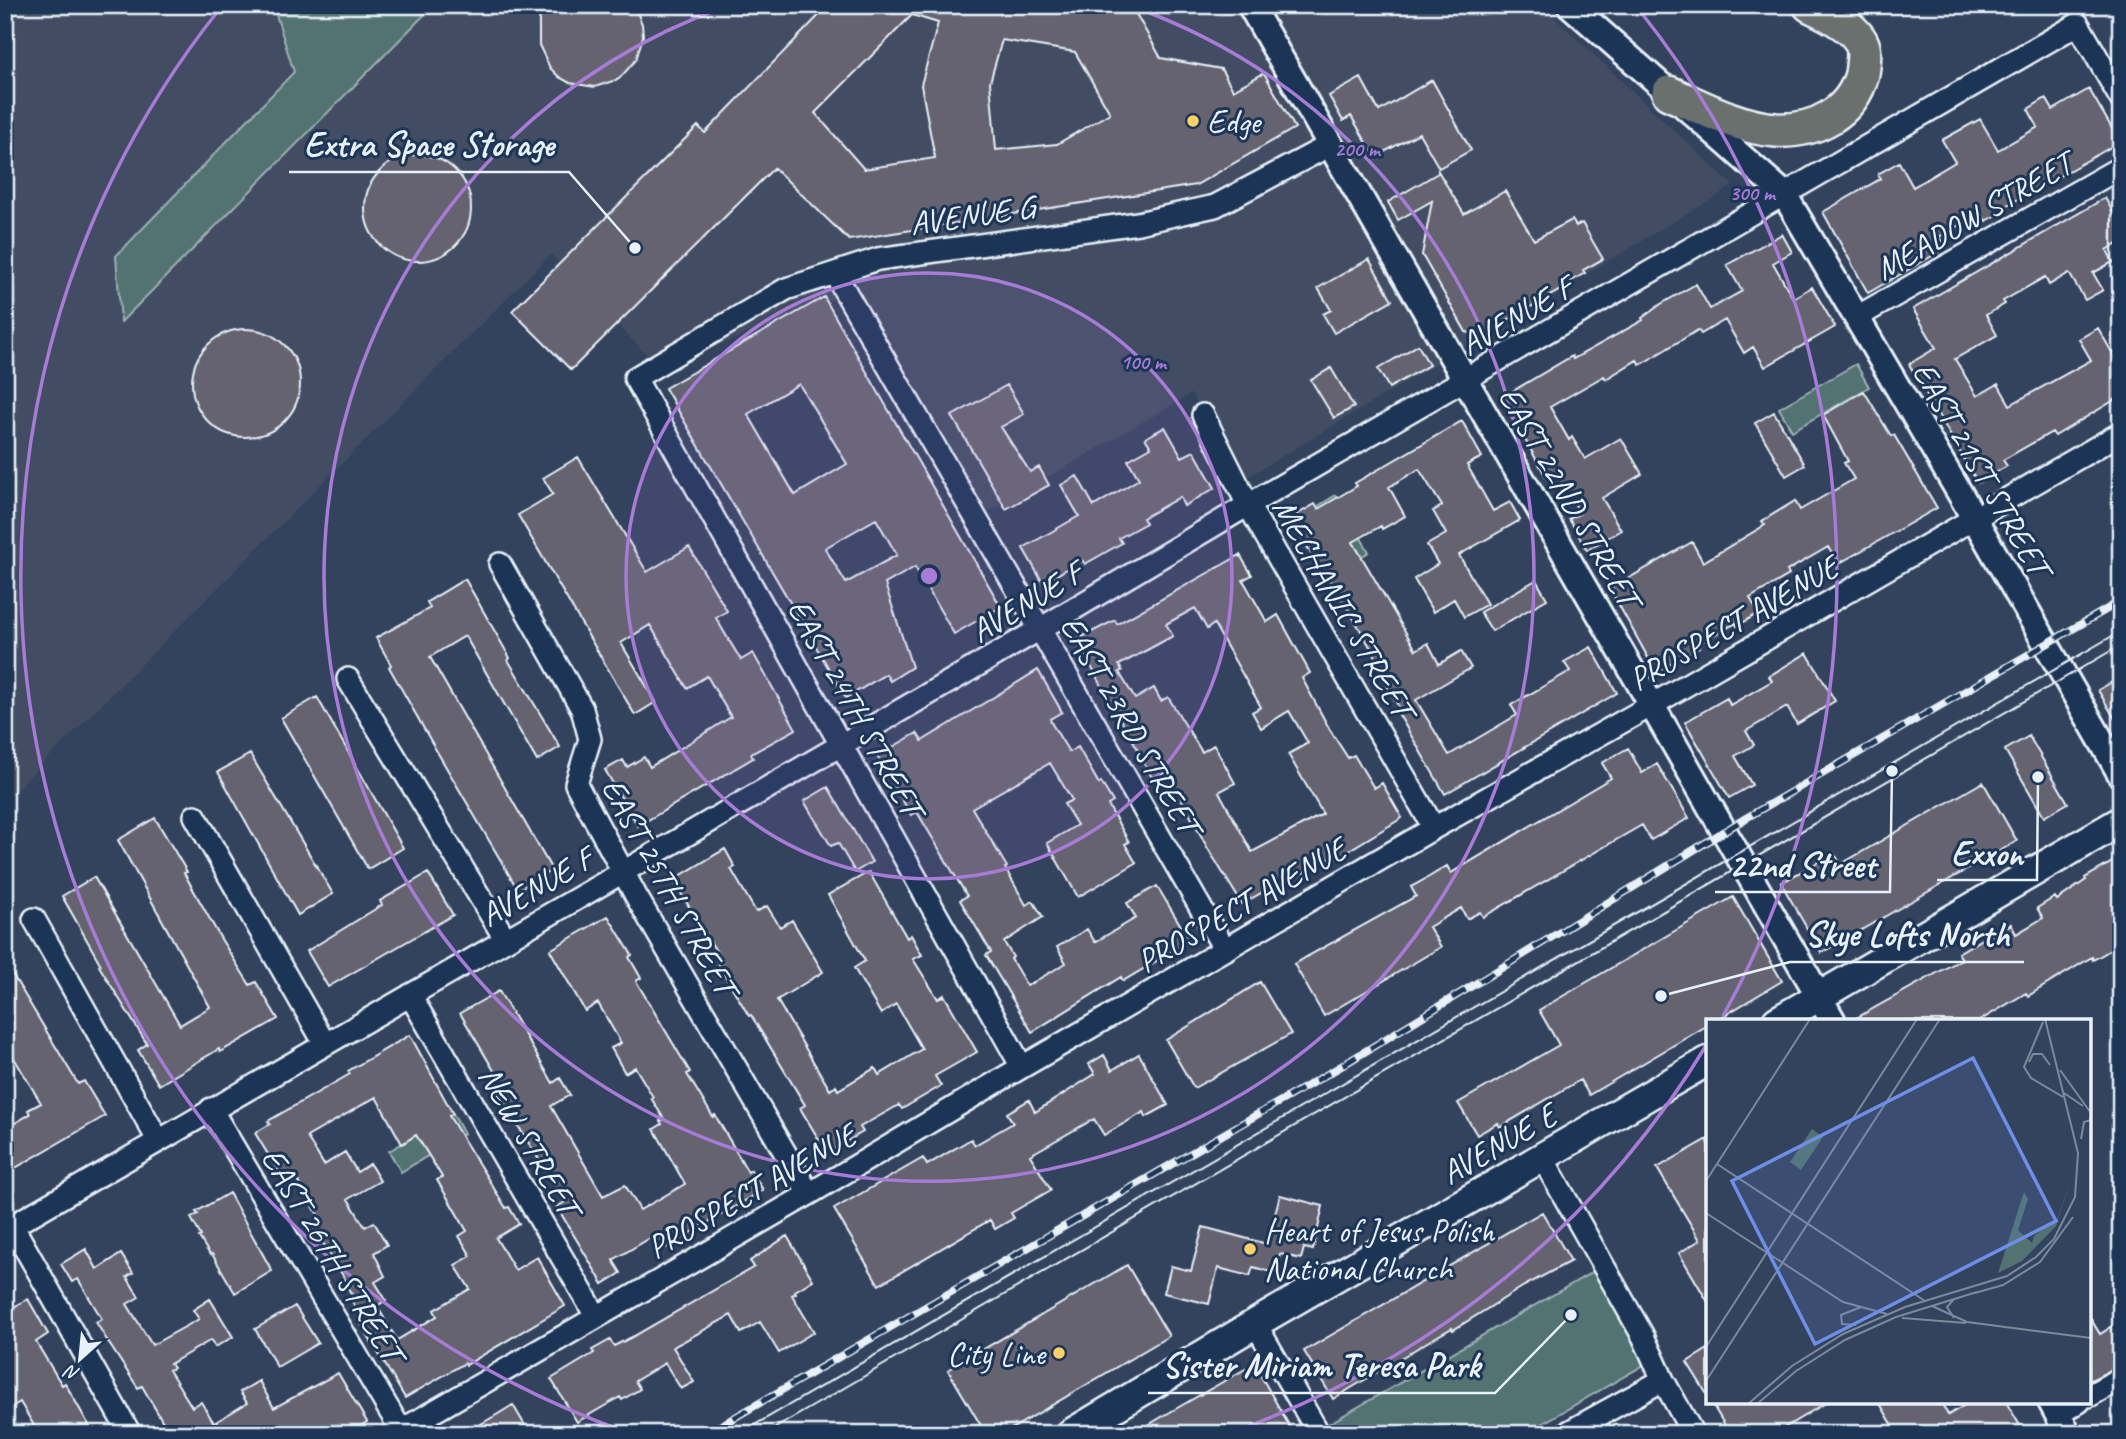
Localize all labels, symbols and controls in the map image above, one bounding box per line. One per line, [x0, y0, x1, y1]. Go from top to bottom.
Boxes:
place label: Edge [1207, 101, 1262, 143]
marker: Edge [1185, 113, 1201, 129]
callout: Extra Space Storage [289, 116, 569, 172]
text: Extra Space Storage [304, 122, 556, 167]
text: 200 m [1334, 136, 1382, 162]
street label: MEADOW STREET [1867, 139, 2086, 289]
text: 300 m [1729, 180, 1777, 206]
street label: AVENUE G [907, 185, 1041, 244]
street label: AVENUE F [1452, 264, 1586, 365]
text: 100 m [1120, 349, 1168, 375]
street label: EAST 21ST STREET [1903, 354, 2063, 590]
street label: EAST 22ND STREET [1489, 379, 1653, 621]
street label: MECHANIC STREET [1263, 490, 1427, 732]
street label: PROSPECT AVENUE [1621, 544, 1849, 700]
street label: AVENUE F [963, 549, 1095, 652]
centre of rings [917, 564, 941, 588]
street label: EAST 24TH STREET [778, 592, 936, 830]
street label: EAST 23RD STREET [1051, 608, 1213, 848]
street label: EAST 25TH STREET [592, 771, 750, 1009]
callout: Exxon [1937, 824, 2037, 880]
street label: PROSPECT AVENUE [1129, 826, 1357, 982]
text: Exxon [1951, 831, 2025, 876]
street label: AVENUE F [472, 835, 606, 936]
callout: 22nd Street [1715, 836, 1890, 892]
text: 22nd Street [1729, 843, 1880, 888]
callout: Skye Lofts North [1790, 906, 2024, 962]
text: Skye Lofts North [1805, 912, 2010, 957]
inset map [1706, 1019, 2091, 1404]
street label: NEW STREET [470, 1058, 593, 1230]
street label: AVENUE E [1433, 1092, 1567, 1194]
street label: PROSPECT AVENUE [639, 1112, 867, 1268]
street label: EAST 26TH STREET [252, 1140, 416, 1376]
place label: Heart of Jesus Polish National Church [1264, 1210, 1496, 1290]
marker: Heart of Jesus Polish National Church [1242, 1241, 1258, 1257]
north arrow [46, 1324, 116, 1394]
place label: City Line [947, 1333, 1047, 1375]
callout: Sister Miriam Teresa Park [1148, 1337, 1495, 1393]
text: Sister Miriam Teresa Park [1162, 1343, 1483, 1388]
marker: City Line [1051, 1345, 1067, 1361]
text: N [59, 1358, 83, 1387]

